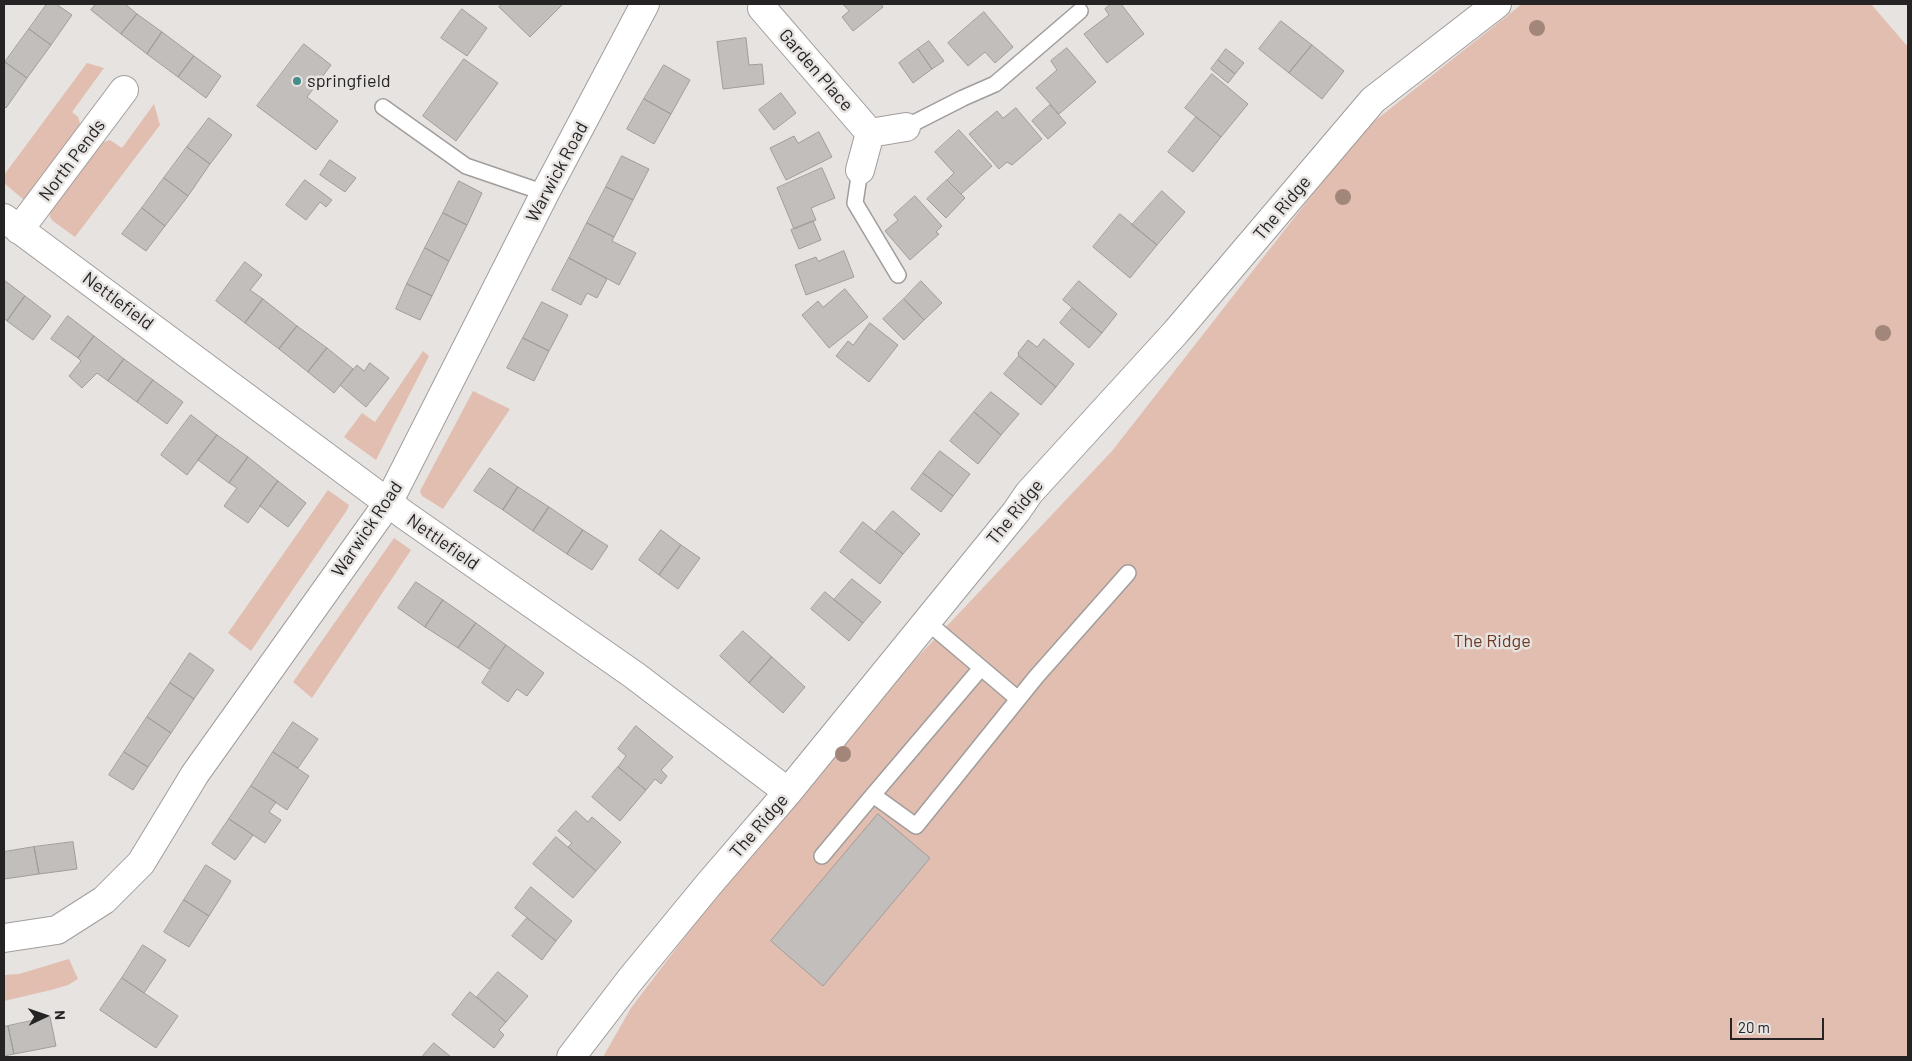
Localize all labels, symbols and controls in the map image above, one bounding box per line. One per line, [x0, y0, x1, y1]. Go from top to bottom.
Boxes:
street label: Garden Place [774, 24, 858, 116]
place label: springfield [307, 70, 391, 92]
marker: springfield [291, 75, 303, 87]
street label: North Pends [34, 115, 110, 205]
street label: Warwick Road [522, 118, 592, 226]
street label: The Ridge [1249, 171, 1315, 245]
street label: Nettlefield [78, 267, 158, 335]
street label: The Ridge [982, 475, 1048, 549]
street label: Warwick Road [327, 477, 407, 581]
street label: Nettlefield [403, 509, 483, 575]
park label: The Ridge [1453, 630, 1531, 652]
street label: The Ridge [725, 790, 793, 862]
north arrow [20, 991, 70, 1041]
scale bar [1732, 1008, 1826, 1040]
text: N [52, 1010, 69, 1020]
text: 20 m [1738, 1018, 1770, 1036]

